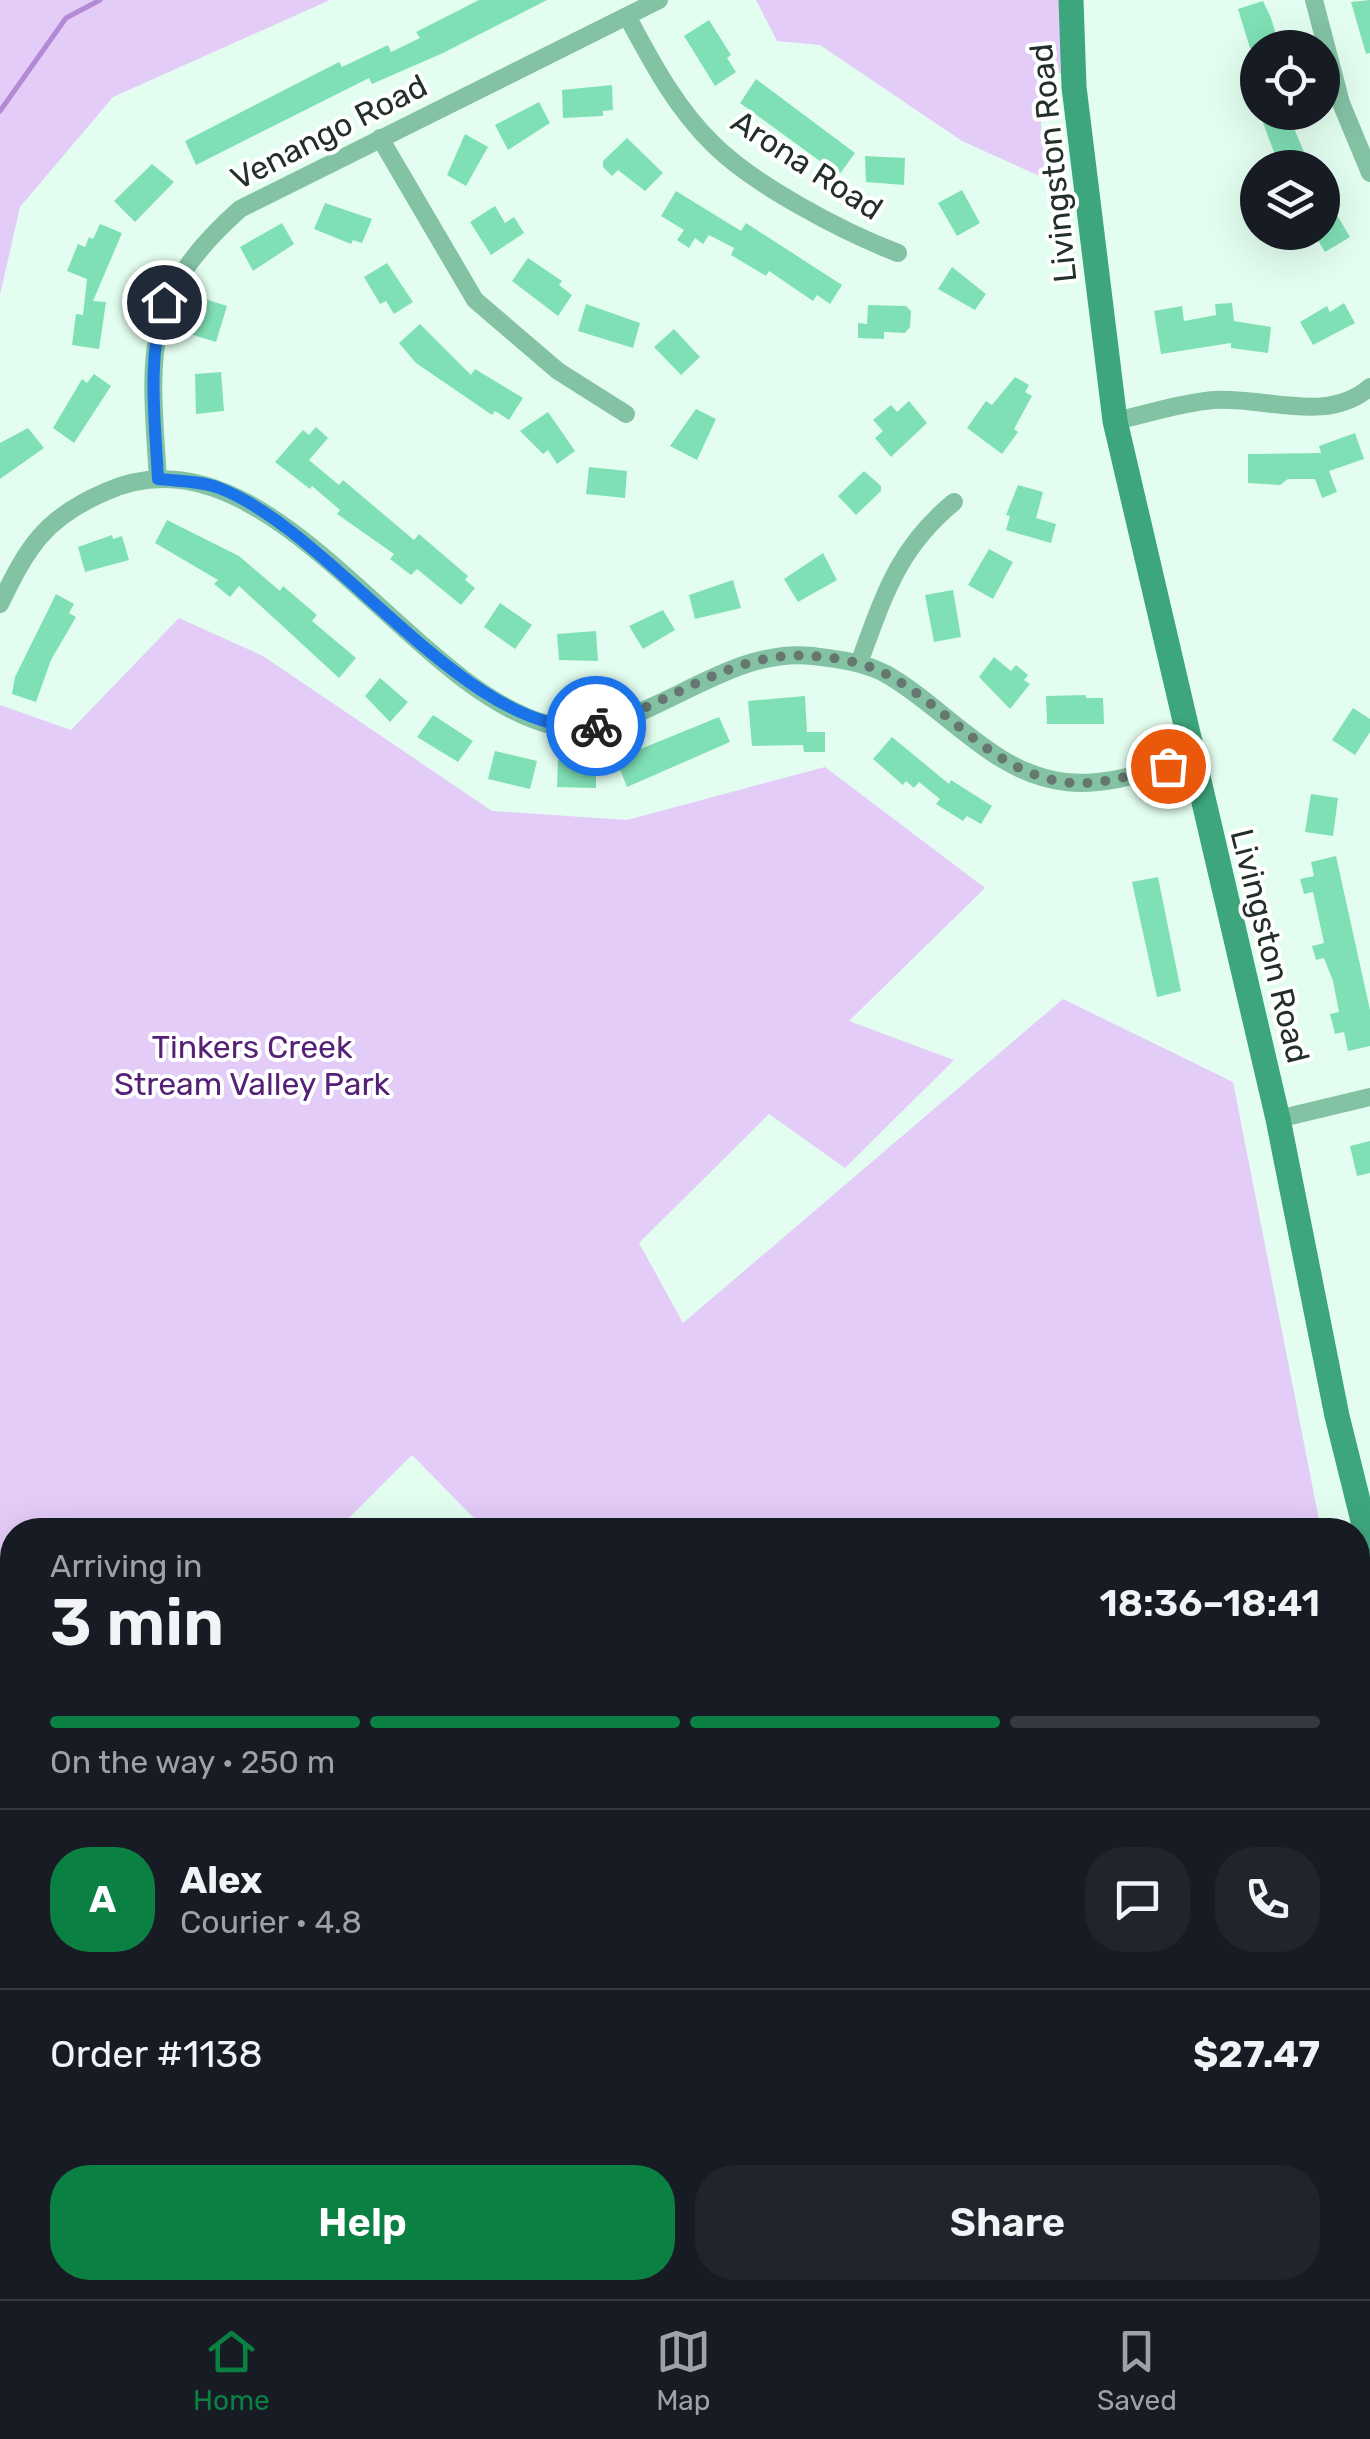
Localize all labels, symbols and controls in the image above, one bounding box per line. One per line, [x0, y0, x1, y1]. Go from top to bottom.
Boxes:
map controls [1240, 30, 1340, 250]
button: locate [1240, 30, 1340, 130]
street label: Livingston Road [1022, 42, 1084, 284]
street label: Venango Road [225, 66, 433, 198]
street label: Arona Road [724, 102, 890, 228]
button: layers [1240, 150, 1340, 250]
pin [122, 260, 207, 345]
icon: home [137, 275, 192, 330]
courier [546, 676, 646, 776]
icon: bike [569, 699, 624, 754]
pin [1126, 724, 1211, 809]
icon: bag [1141, 739, 1196, 794]
street label: Livingston Road [1223, 825, 1317, 1067]
park label: Tinkers Creek Stream Valley Park [114, 1028, 391, 1103]
text: Arriving in [50, 1547, 202, 1585]
text: 18:36–18:41 [1100, 1580, 1320, 1626]
text: 3 min [50, 1584, 224, 1661]
text: On the way · 250 m [50, 1743, 335, 1781]
button: chat [1085, 1847, 1190, 1952]
button: phone [1215, 1847, 1320, 1952]
text: Alex [180, 1857, 262, 1903]
text: A [89, 1876, 116, 1922]
text: Courier · 4.8 [180, 1903, 362, 1941]
text: Order #1138 [50, 2031, 263, 2077]
text: $27.47 [1193, 2031, 1320, 2077]
button: Help [50, 2165, 675, 2280]
button: Share [695, 2165, 1320, 2280]
tab: Home [193, 2324, 270, 2417]
tab: Map [656, 2324, 711, 2417]
tab: Saved [1097, 2324, 1177, 2417]

